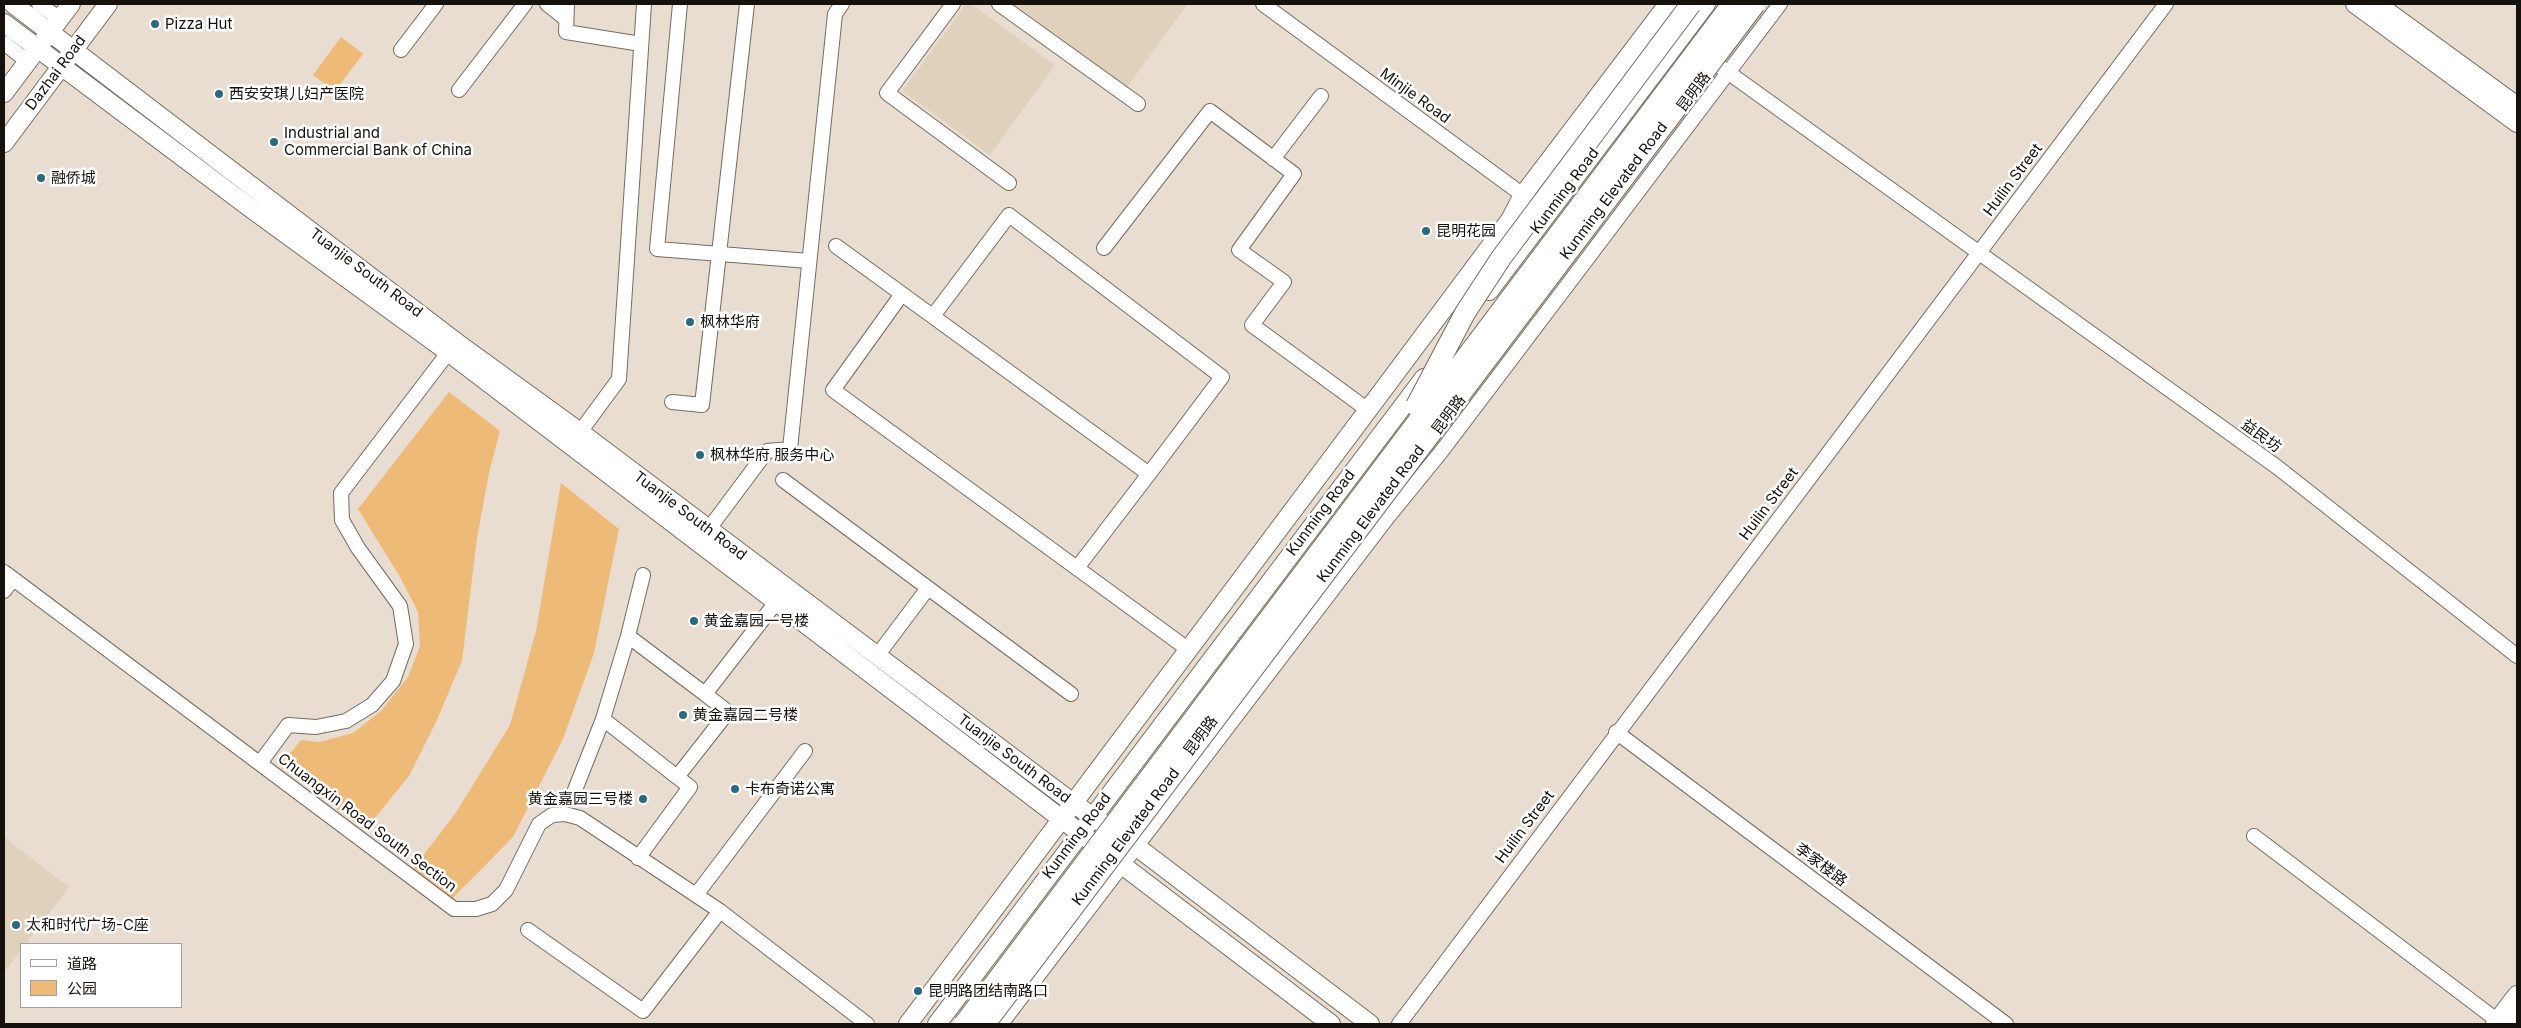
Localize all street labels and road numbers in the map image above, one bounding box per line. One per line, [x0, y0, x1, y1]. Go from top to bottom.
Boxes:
street label: Dazhai Road [22, 32, 90, 114]
street label: Minjie Road [1376, 64, 1454, 128]
street label: 昆明路 [1673, 69, 1715, 115]
street label: Kunming Elevated Road [1556, 119, 1672, 263]
street label: Huilin Street [1980, 140, 2046, 220]
street label: Kunming Road [1527, 145, 1603, 237]
street label: Tuanjie South Road [306, 225, 426, 321]
street label: 昆明路 [1428, 392, 1470, 438]
street label: 益民坊 [2238, 415, 2284, 457]
street label: Kunming Elevated Road [1313, 442, 1429, 586]
street label: Huilin Street [1736, 464, 1802, 544]
street label: Kunming Road [1283, 467, 1359, 559]
street label: Tuanjie South Road [630, 468, 750, 564]
street label: Tuanjie South Road [954, 711, 1074, 807]
street label: 昆明路 [1180, 713, 1222, 759]
street label: Chuangxin Road South Section [274, 750, 460, 896]
street label: Kunming Elevated Road [1068, 765, 1184, 909]
street label: Huilin Street [1492, 787, 1558, 867]
street label: Kunming Road [1039, 790, 1115, 882]
street label: 李家楼路 [1792, 840, 1850, 890]

